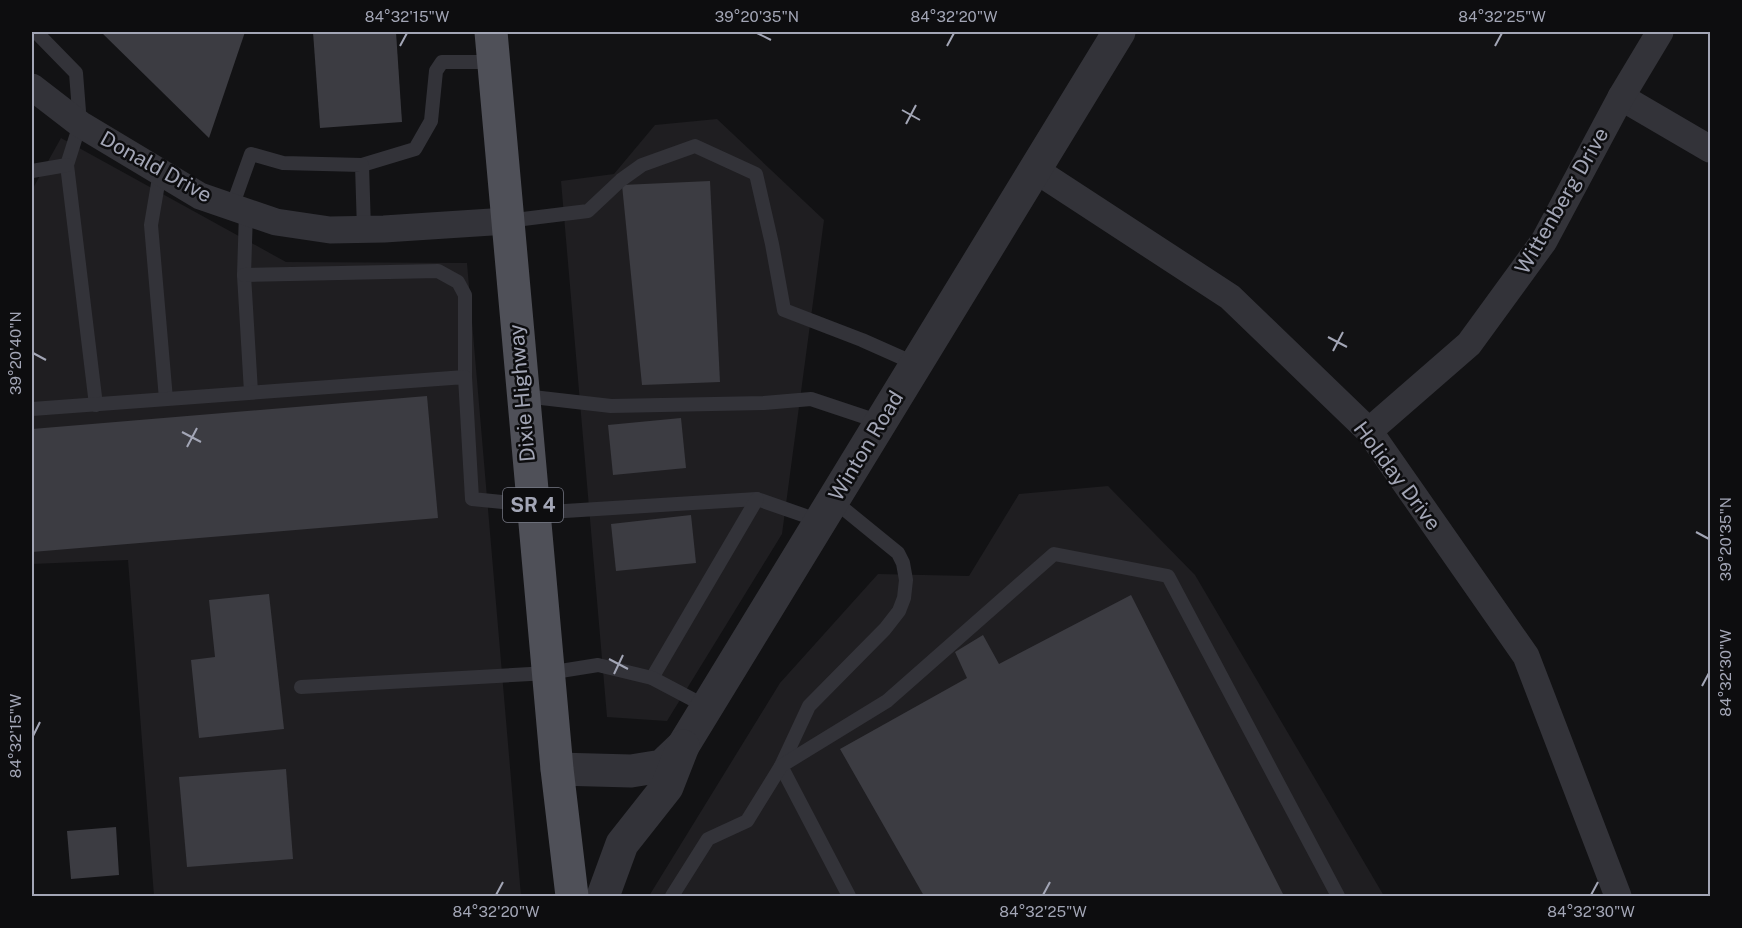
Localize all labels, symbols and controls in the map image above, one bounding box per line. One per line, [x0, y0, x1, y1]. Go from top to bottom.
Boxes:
text: 84°32'15"W [365, 8, 449, 25]
text: 39°20'35"N [715, 8, 799, 25]
text: 84°32'20"W [911, 8, 997, 25]
text: 84°32'25"W [1458, 8, 1546, 25]
street label: Wittenberg Drive [1509, 123, 1614, 278]
street label: Donald Drive [96, 126, 216, 208]
text: 39°20'40"N [7, 311, 24, 395]
street label: Dixie Highway [503, 323, 540, 463]
street label: Winton Road [823, 386, 908, 505]
street label: Holiday Drive [1348, 416, 1446, 535]
road number: SR 4 [503, 488, 563, 522]
text: 39°20'35"N [1717, 497, 1734, 581]
text: 84°32'30"W [1717, 629, 1734, 717]
text: 84°32'15"W [7, 694, 24, 778]
text: 84°32'20"W [453, 903, 539, 920]
text: 84°32'25"W [999, 903, 1087, 920]
text: 84°32'30"W [1547, 903, 1635, 920]

